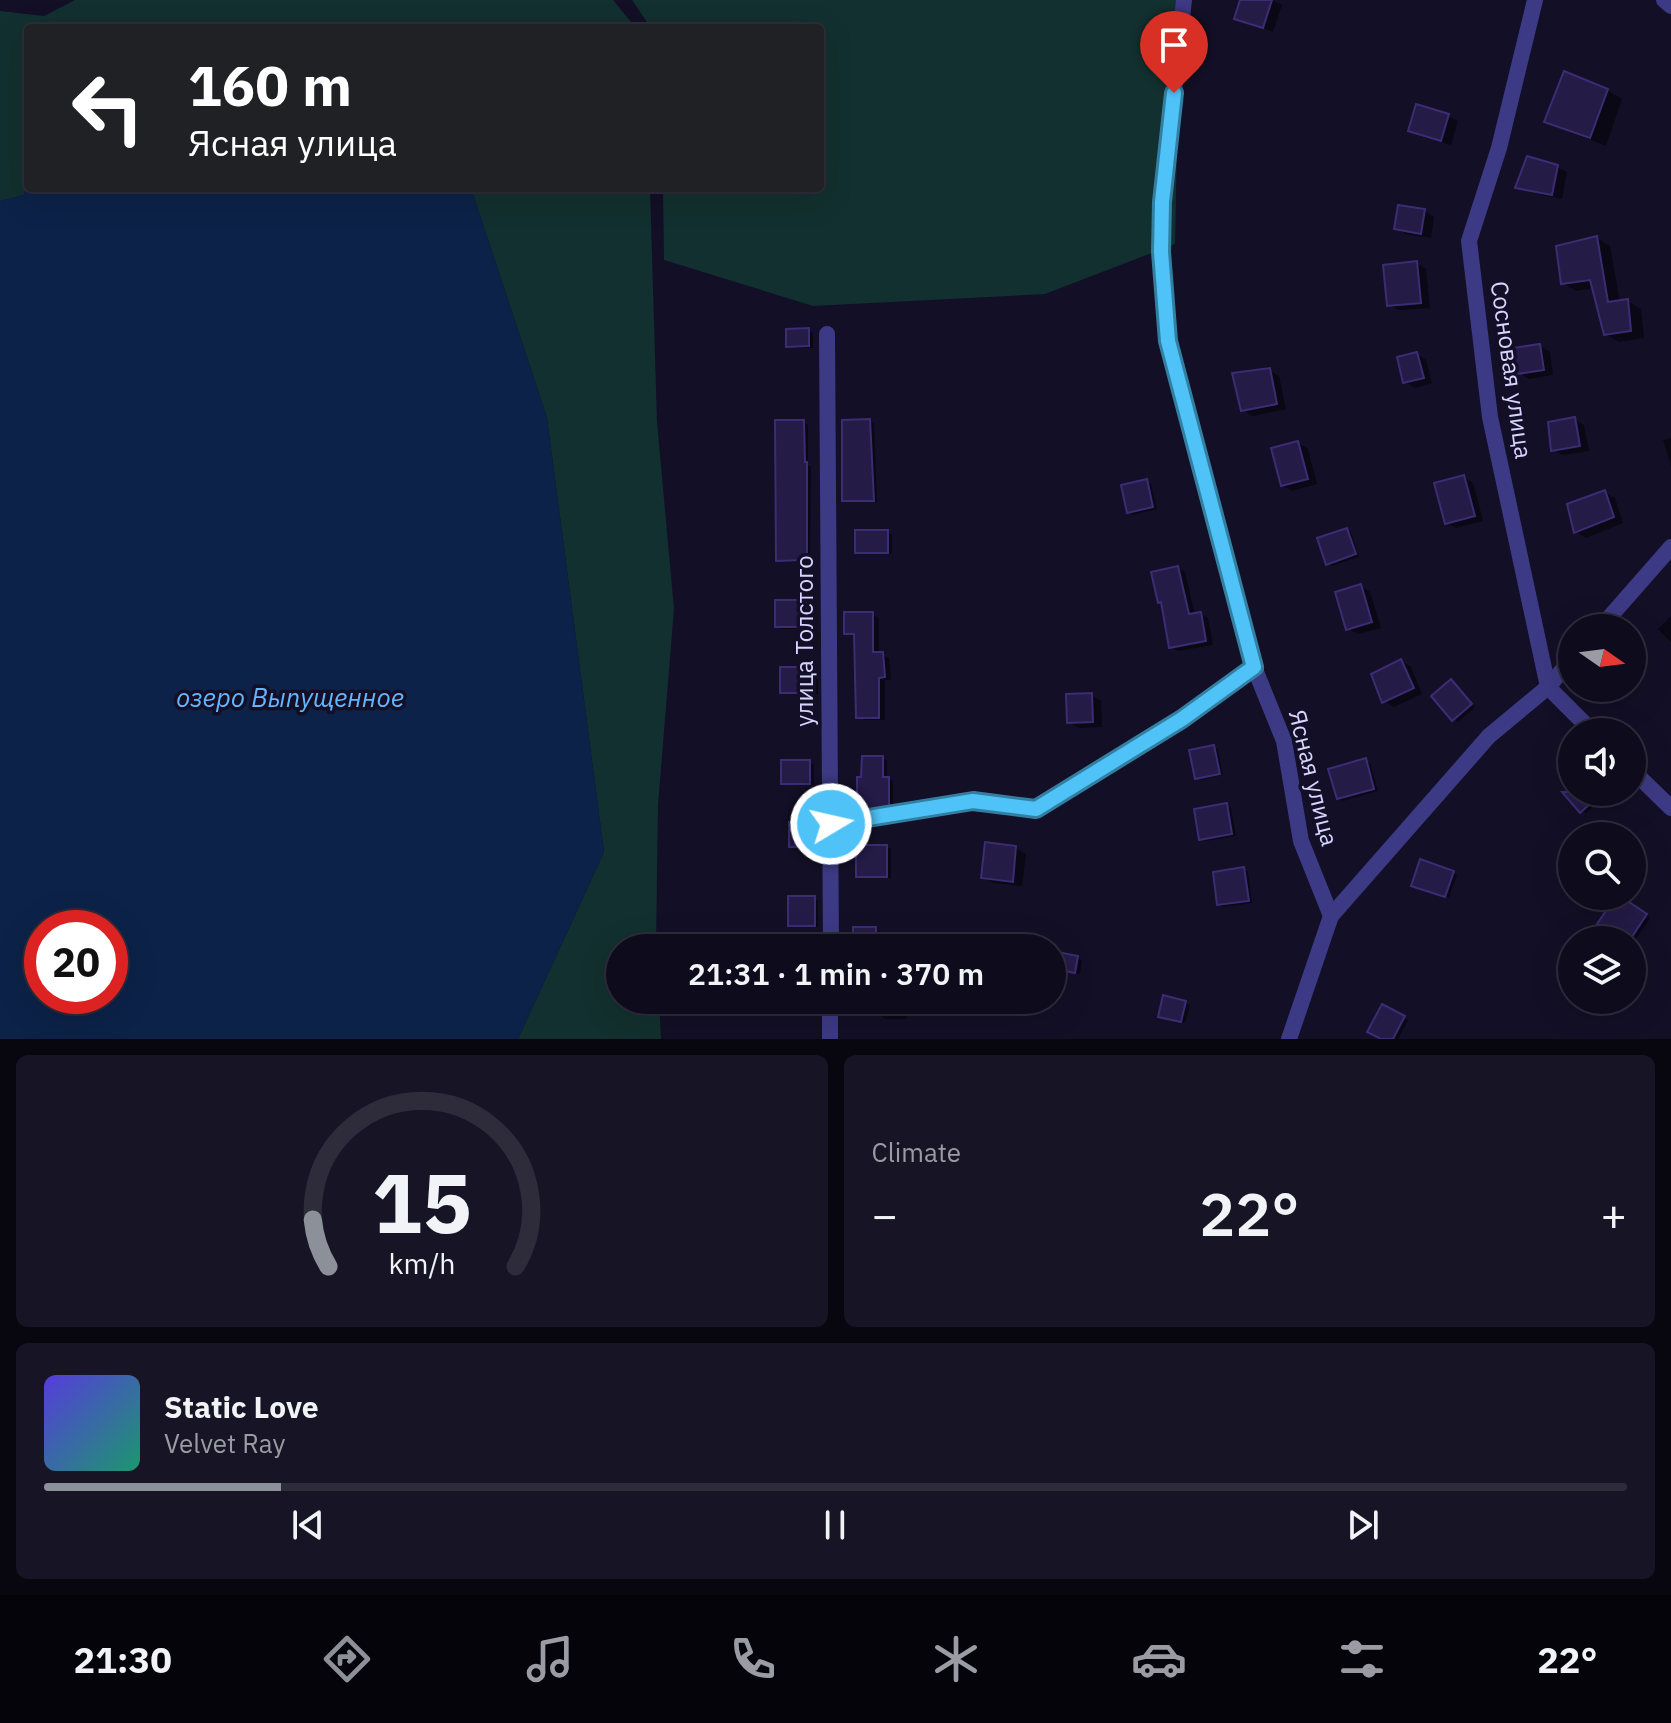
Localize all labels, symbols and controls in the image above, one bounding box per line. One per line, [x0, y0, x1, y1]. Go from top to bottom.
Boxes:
pin [1140, 11, 1208, 93]
icon: arrive [1152, 23, 1196, 67]
text: 160 m [188, 49, 352, 121]
icon: left [56, 56, 160, 160]
text: Ясная улица [188, 119, 397, 166]
street label: Сосновая улица [1484, 279, 1540, 461]
street label: улица Толстого [788, 555, 820, 727]
north arrow [1558, 614, 1646, 702]
map controls [1558, 614, 1646, 1014]
water label: озеро Выпущенное [176, 680, 404, 714]
street label: Ясная улица [1282, 706, 1346, 849]
button: sound [1558, 718, 1646, 806]
position arrow [789, 782, 873, 866]
button: search [1558, 822, 1646, 910]
speed limit sign: 20 [24, 910, 128, 1014]
button: layers [1558, 926, 1646, 1014]
text: 21:31 · 1 min · 370 m [688, 954, 984, 993]
text: Climate [872, 1135, 961, 1169]
text: 15 [372, 1148, 472, 1256]
text: 22° [1199, 1174, 1299, 1253]
text: − [872, 1186, 898, 1243]
text: + [1601, 1186, 1627, 1243]
text: km/h [388, 1245, 455, 1282]
text: Static Love [164, 1387, 319, 1426]
text: Velvet Ray [164, 1426, 285, 1460]
icon: previous [286, 1503, 330, 1547]
icon: pause [813, 1503, 857, 1547]
icon: next [1341, 1503, 1385, 1547]
icon: directions [319, 1631, 375, 1687]
icon: music [522, 1631, 578, 1687]
icon: phone [725, 1631, 781, 1687]
icon: climate [928, 1631, 984, 1687]
icon: car [1131, 1631, 1187, 1687]
icon: filters [1334, 1631, 1390, 1687]
text: 21:30 [74, 1636, 172, 1683]
text: 22° [1537, 1636, 1597, 1683]

